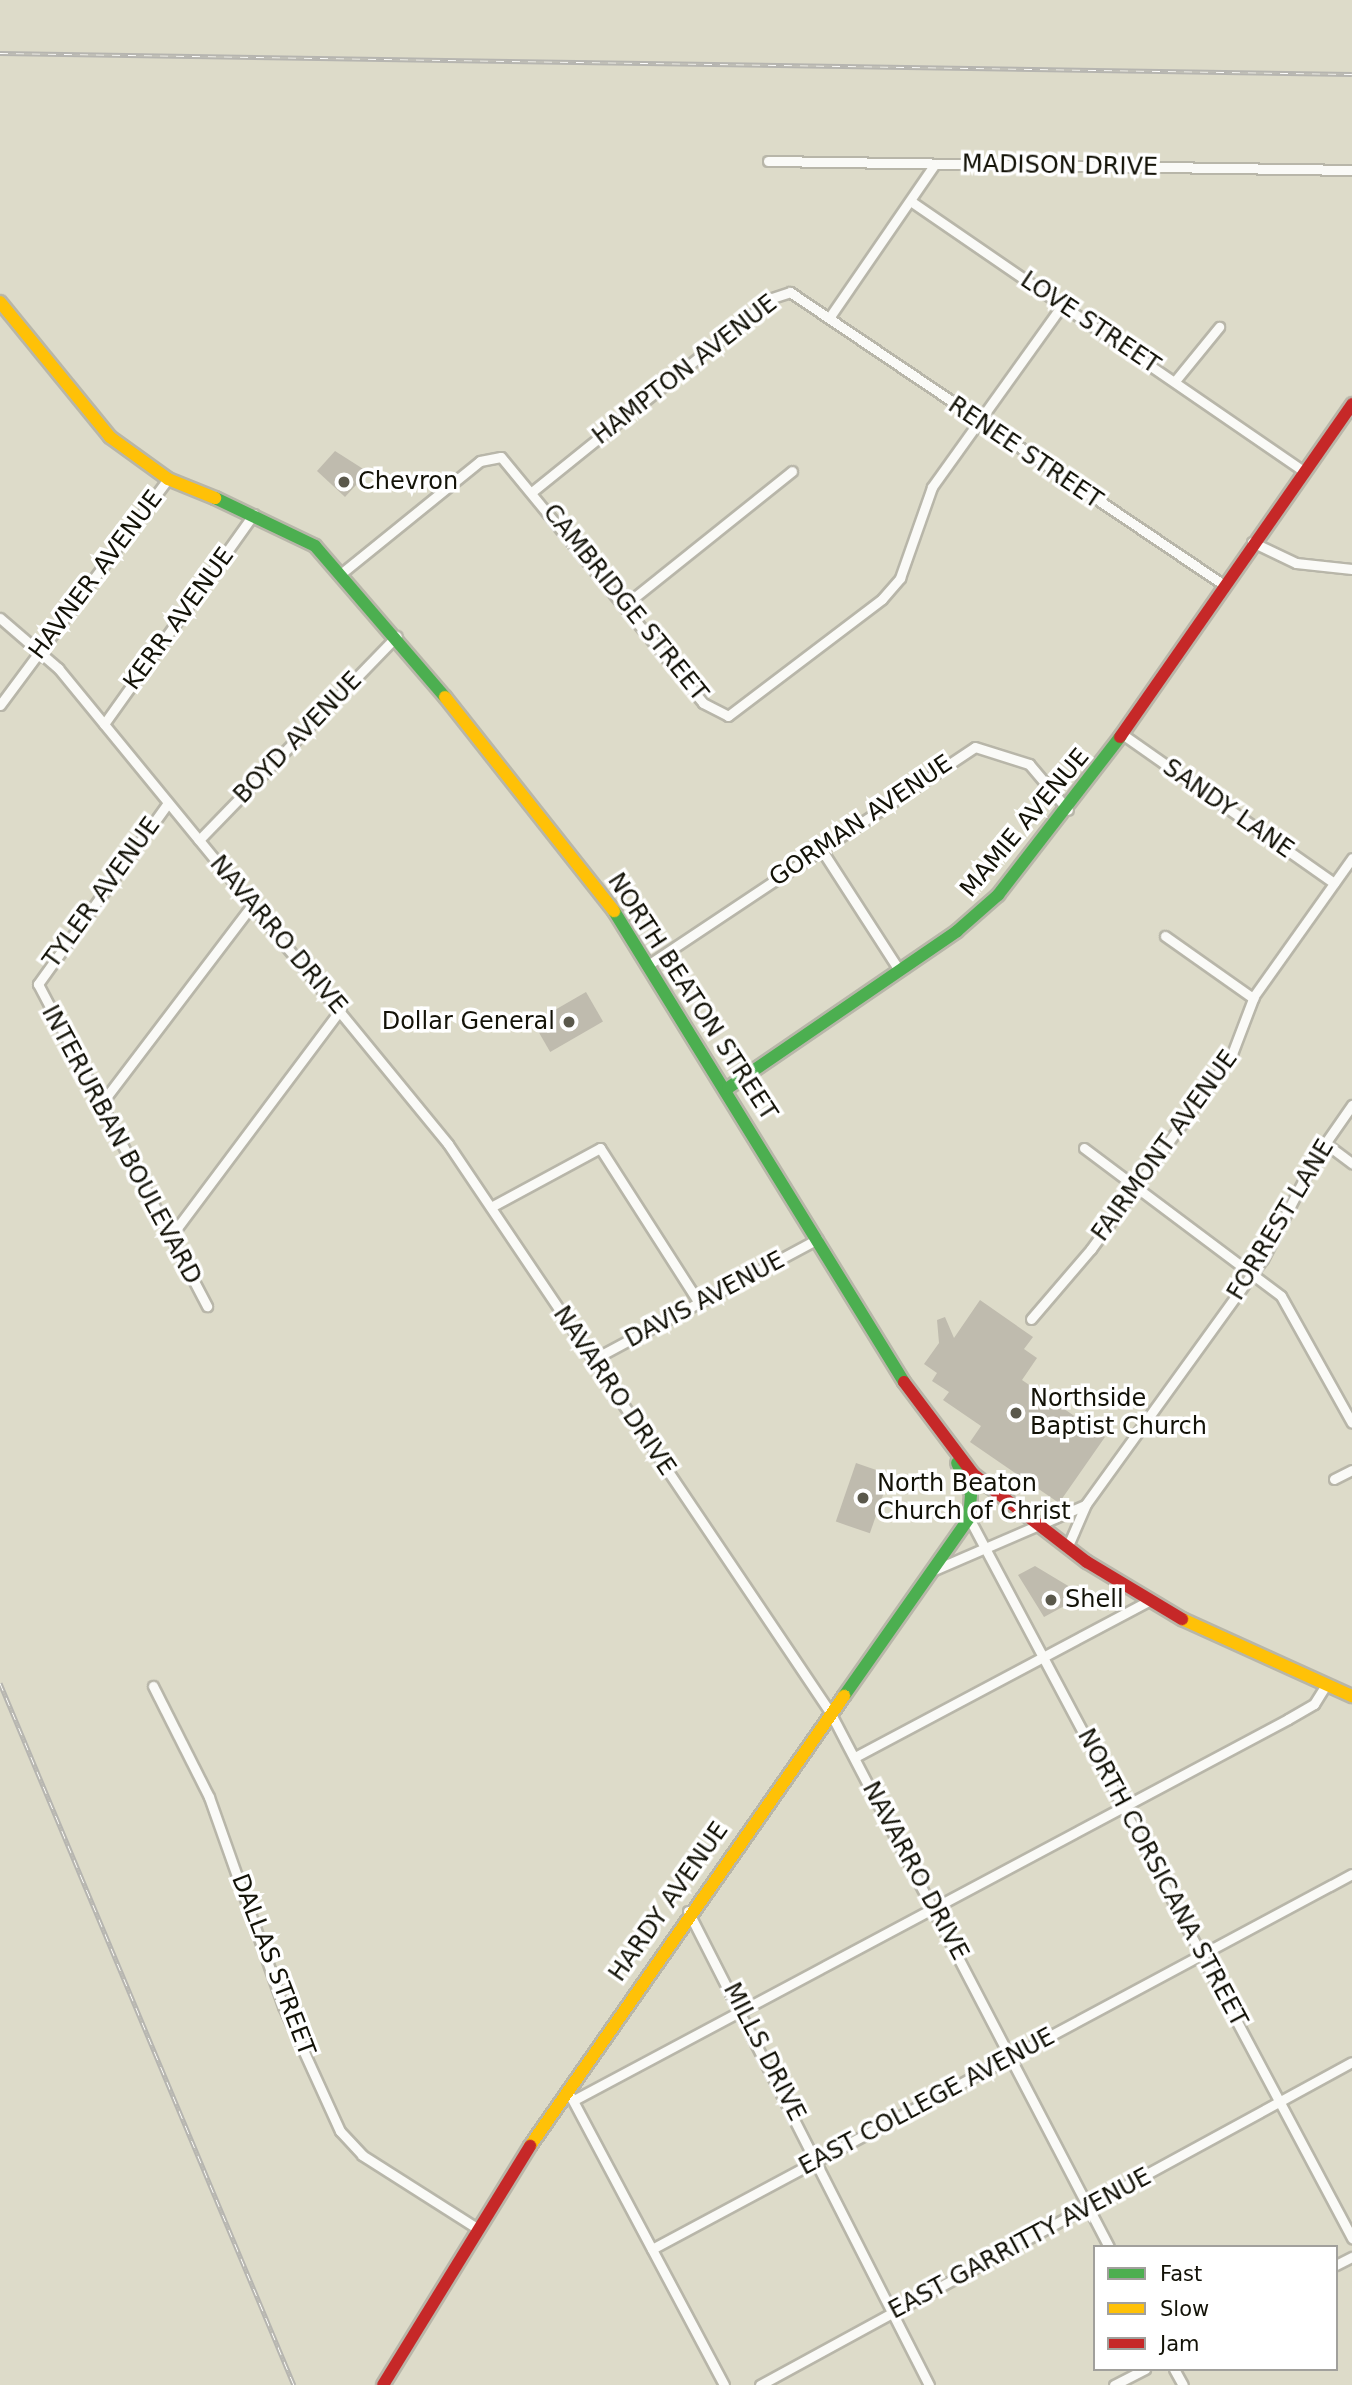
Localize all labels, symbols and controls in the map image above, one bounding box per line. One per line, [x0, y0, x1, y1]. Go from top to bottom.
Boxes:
street label: MADISON DRIVE [962, 150, 1158, 182]
street label: LOVE STREET [1015, 266, 1165, 380]
street label: HAMPTON AVENUE [587, 289, 783, 451]
street label: RENEE STREET [943, 391, 1107, 515]
place label: Chevron [358, 468, 458, 496]
marker: Chevron [336, 474, 352, 490]
street label: HAVNER AVENUE [23, 485, 169, 665]
street label: CAMBRIDGE STREET [537, 499, 713, 707]
street label: KERR AVENUE [118, 542, 240, 696]
street label: BOYD AVENUE [228, 666, 368, 810]
street label: MAMIE AVENUE [955, 743, 1095, 903]
street label: GORMAN AVENUE [764, 749, 958, 893]
street label: SANDY LANE [1157, 753, 1299, 865]
street label: TYLER AVENUE [38, 812, 166, 974]
street label: NAVARRO DRIVE [203, 850, 353, 1020]
street label: NORTH BEATON STREET [601, 868, 783, 1126]
street label: INTERURBAN BOULEVARD [35, 1001, 207, 1289]
place label: Dollar General [382, 1008, 555, 1036]
marker: Dollar General [561, 1014, 577, 1030]
street label: FAIRMONT AVENUE [1086, 1045, 1244, 1247]
street label: FORREST LANE [1222, 1134, 1340, 1306]
street label: DAVIS AVENUE [620, 1246, 790, 1354]
street label: NAVARRO DRIVE [547, 1301, 681, 1481]
place label: Northside Baptist Church [1030, 1385, 1207, 1441]
marker: Northside Baptist Church [1008, 1405, 1024, 1421]
place label: North Beaton Church of Christ [877, 1470, 1071, 1526]
marker: North Beaton Church of Christ [855, 1490, 871, 1506]
place label: Shell [1065, 1586, 1124, 1614]
marker: Shell [1043, 1592, 1059, 1608]
street label: NORTH CORSICANA STREET [1071, 1724, 1253, 2032]
street label: NAVARRO DRIVE [856, 1777, 974, 1965]
street label: HARDY AVENUE [603, 1817, 735, 1987]
street label: DALLAS STREET [225, 1870, 321, 2060]
street label: MILLS DRIVE [717, 1978, 811, 2126]
street label: EAST COLLEGE AVENUE [794, 2022, 1060, 2182]
street label: EAST GARRITTY AVENUE [884, 2163, 1156, 2325]
legend [1093, 2245, 1338, 2371]
text: Fast [1160, 2262, 1202, 2286]
text: Slow [1160, 2297, 1209, 2321]
text: Jam [1160, 2332, 1200, 2356]

